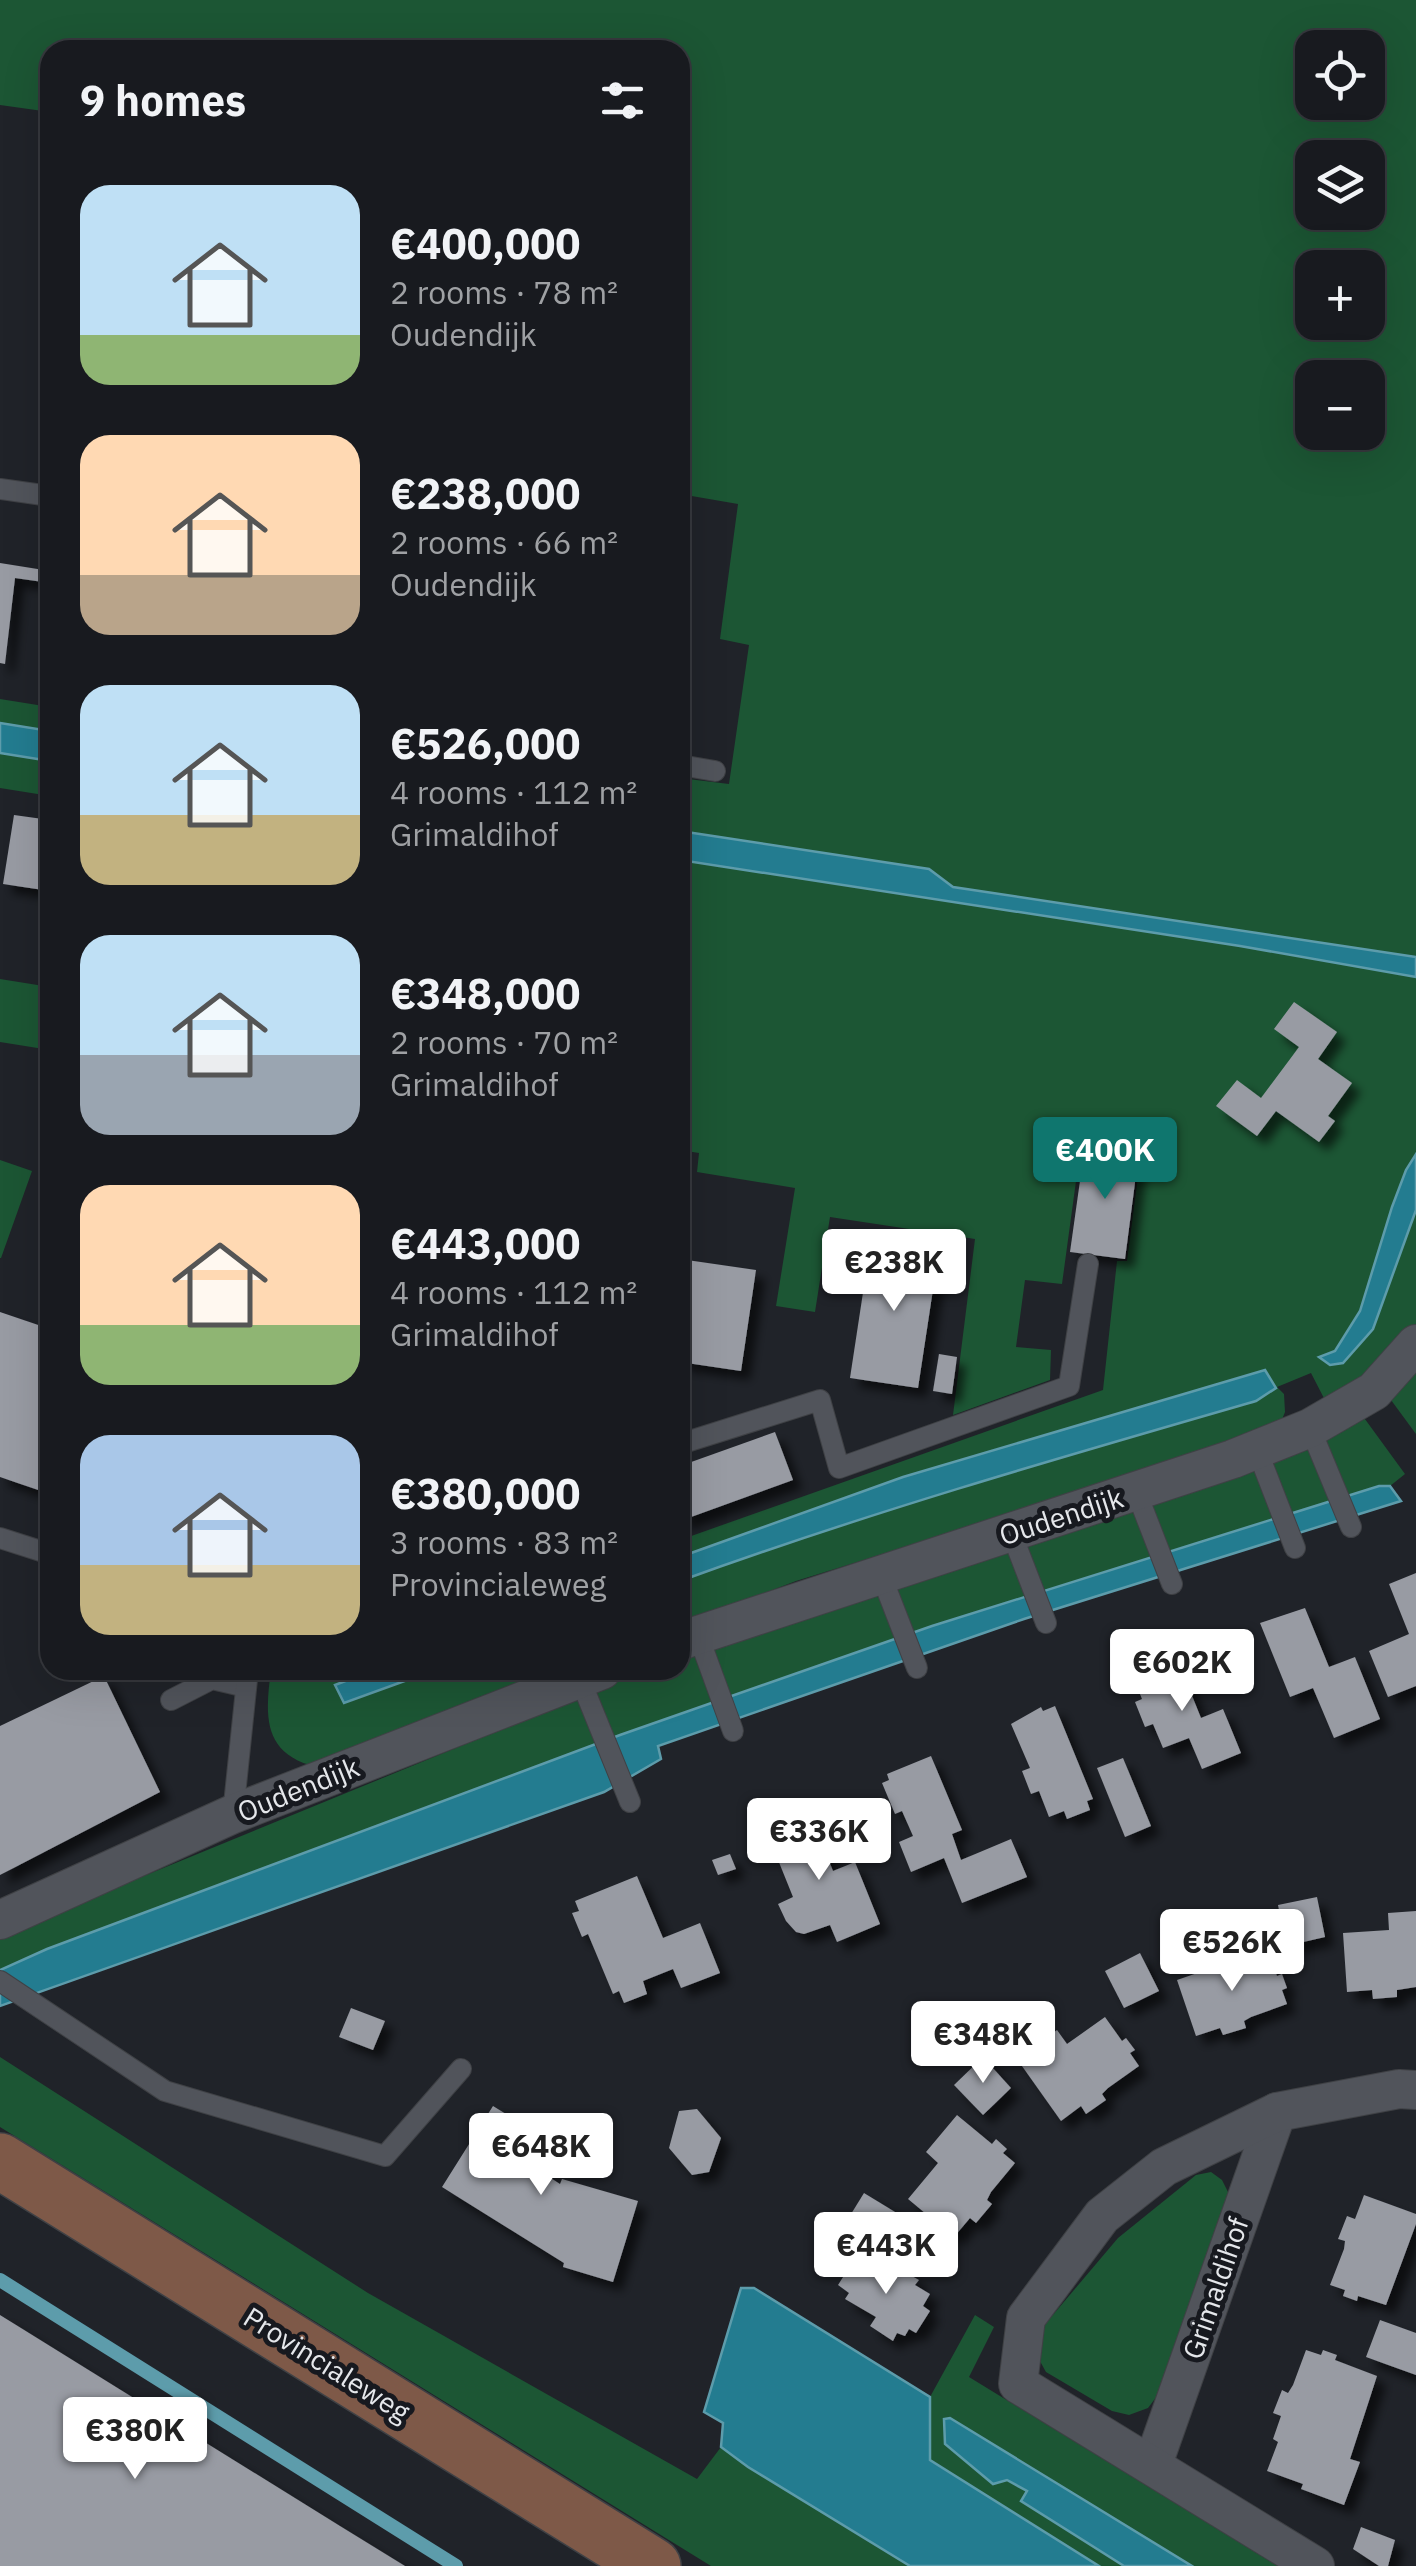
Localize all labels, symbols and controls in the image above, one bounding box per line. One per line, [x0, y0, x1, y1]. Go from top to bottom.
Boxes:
map controls [1295, 30, 1385, 450]
button: locate [1295, 30, 1385, 120]
text: 9 homes [80, 73, 246, 128]
icon: filters [595, 73, 650, 128]
button: layers [1295, 140, 1385, 230]
text: €400,000 [390, 216, 581, 271]
icon: home [160, 225, 280, 345]
button: + [1295, 250, 1385, 340]
text: 2 rooms · 78 m² [390, 271, 618, 313]
text: Oudendijk [390, 313, 537, 355]
button: − [1295, 360, 1385, 450]
text: €238,000 [390, 466, 581, 521]
icon: home [160, 475, 280, 595]
text: 2 rooms · 66 m² [390, 521, 618, 563]
text: Oudendijk [390, 563, 537, 605]
text: €526,000 [390, 716, 581, 771]
icon: home [160, 725, 280, 845]
text: 4 rooms · 112 m² [390, 771, 637, 813]
text: Grimaldihof [390, 813, 559, 855]
text: €348,000 [390, 966, 581, 1021]
icon: home [160, 975, 280, 1095]
text: 2 rooms · 70 m² [390, 1021, 618, 1063]
text: Grimaldihof [390, 1063, 559, 1105]
pin: €400K [1035, 1117, 1175, 1202]
text: €400K [1055, 1128, 1155, 1170]
text: €443,000 [390, 1216, 581, 1271]
icon: home [160, 1225, 280, 1345]
pin: €238K [824, 1229, 964, 1314]
text: €238K [844, 1240, 944, 1282]
text: 4 rooms · 112 m² [390, 1271, 637, 1313]
text: Grimaldihof [390, 1313, 559, 1355]
text: €380,000 [390, 1466, 581, 1521]
icon: home [160, 1475, 280, 1595]
street label: Oudendijk [994, 1479, 1128, 1553]
text: 3 rooms · 83 m² [390, 1521, 618, 1563]
text: Provincialeweg [390, 1563, 606, 1605]
pin: €602K [1112, 1629, 1252, 1714]
text: €602K [1132, 1640, 1232, 1682]
street label: Oudendijk [232, 1748, 365, 1830]
pin: €336K [749, 1798, 889, 1883]
text: €336K [769, 1809, 869, 1851]
pin: €526K [1162, 1909, 1302, 1994]
text: €526K [1182, 1920, 1282, 1962]
pin: €348K [913, 2001, 1053, 2086]
text: €348K [933, 2012, 1033, 2054]
pin: €648K [471, 2113, 611, 2198]
text: €648K [491, 2124, 591, 2166]
pin: €443K [816, 2212, 956, 2297]
street label: Grimaldihof [1173, 2212, 1257, 2364]
text: €443K [836, 2223, 936, 2265]
street label: Provincialeweg [237, 2298, 417, 2430]
pin: €380K [65, 2397, 205, 2482]
text: €380K [85, 2408, 185, 2450]

